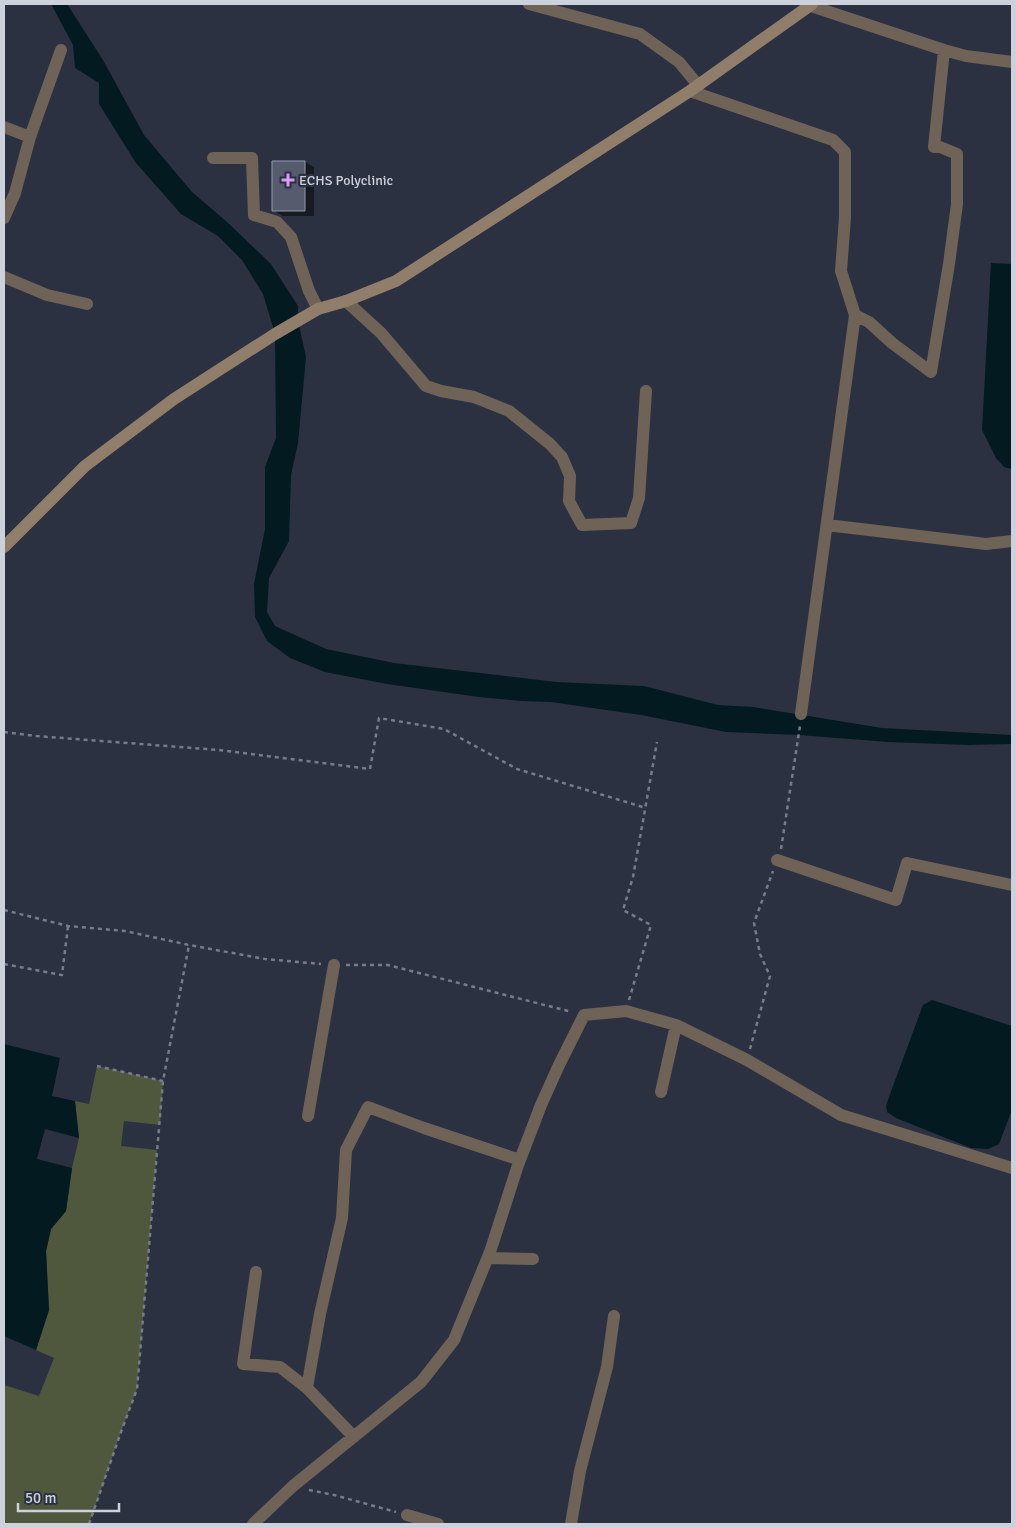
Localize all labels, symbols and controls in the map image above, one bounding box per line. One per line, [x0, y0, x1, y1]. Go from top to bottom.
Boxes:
place label: ECHS Polyclinic [299, 172, 394, 189]
marker: ECHS Polyclinic [281, 173, 295, 187]
scale bar [18, 1480, 119, 1512]
text: 50 m [25, 1489, 56, 1507]

